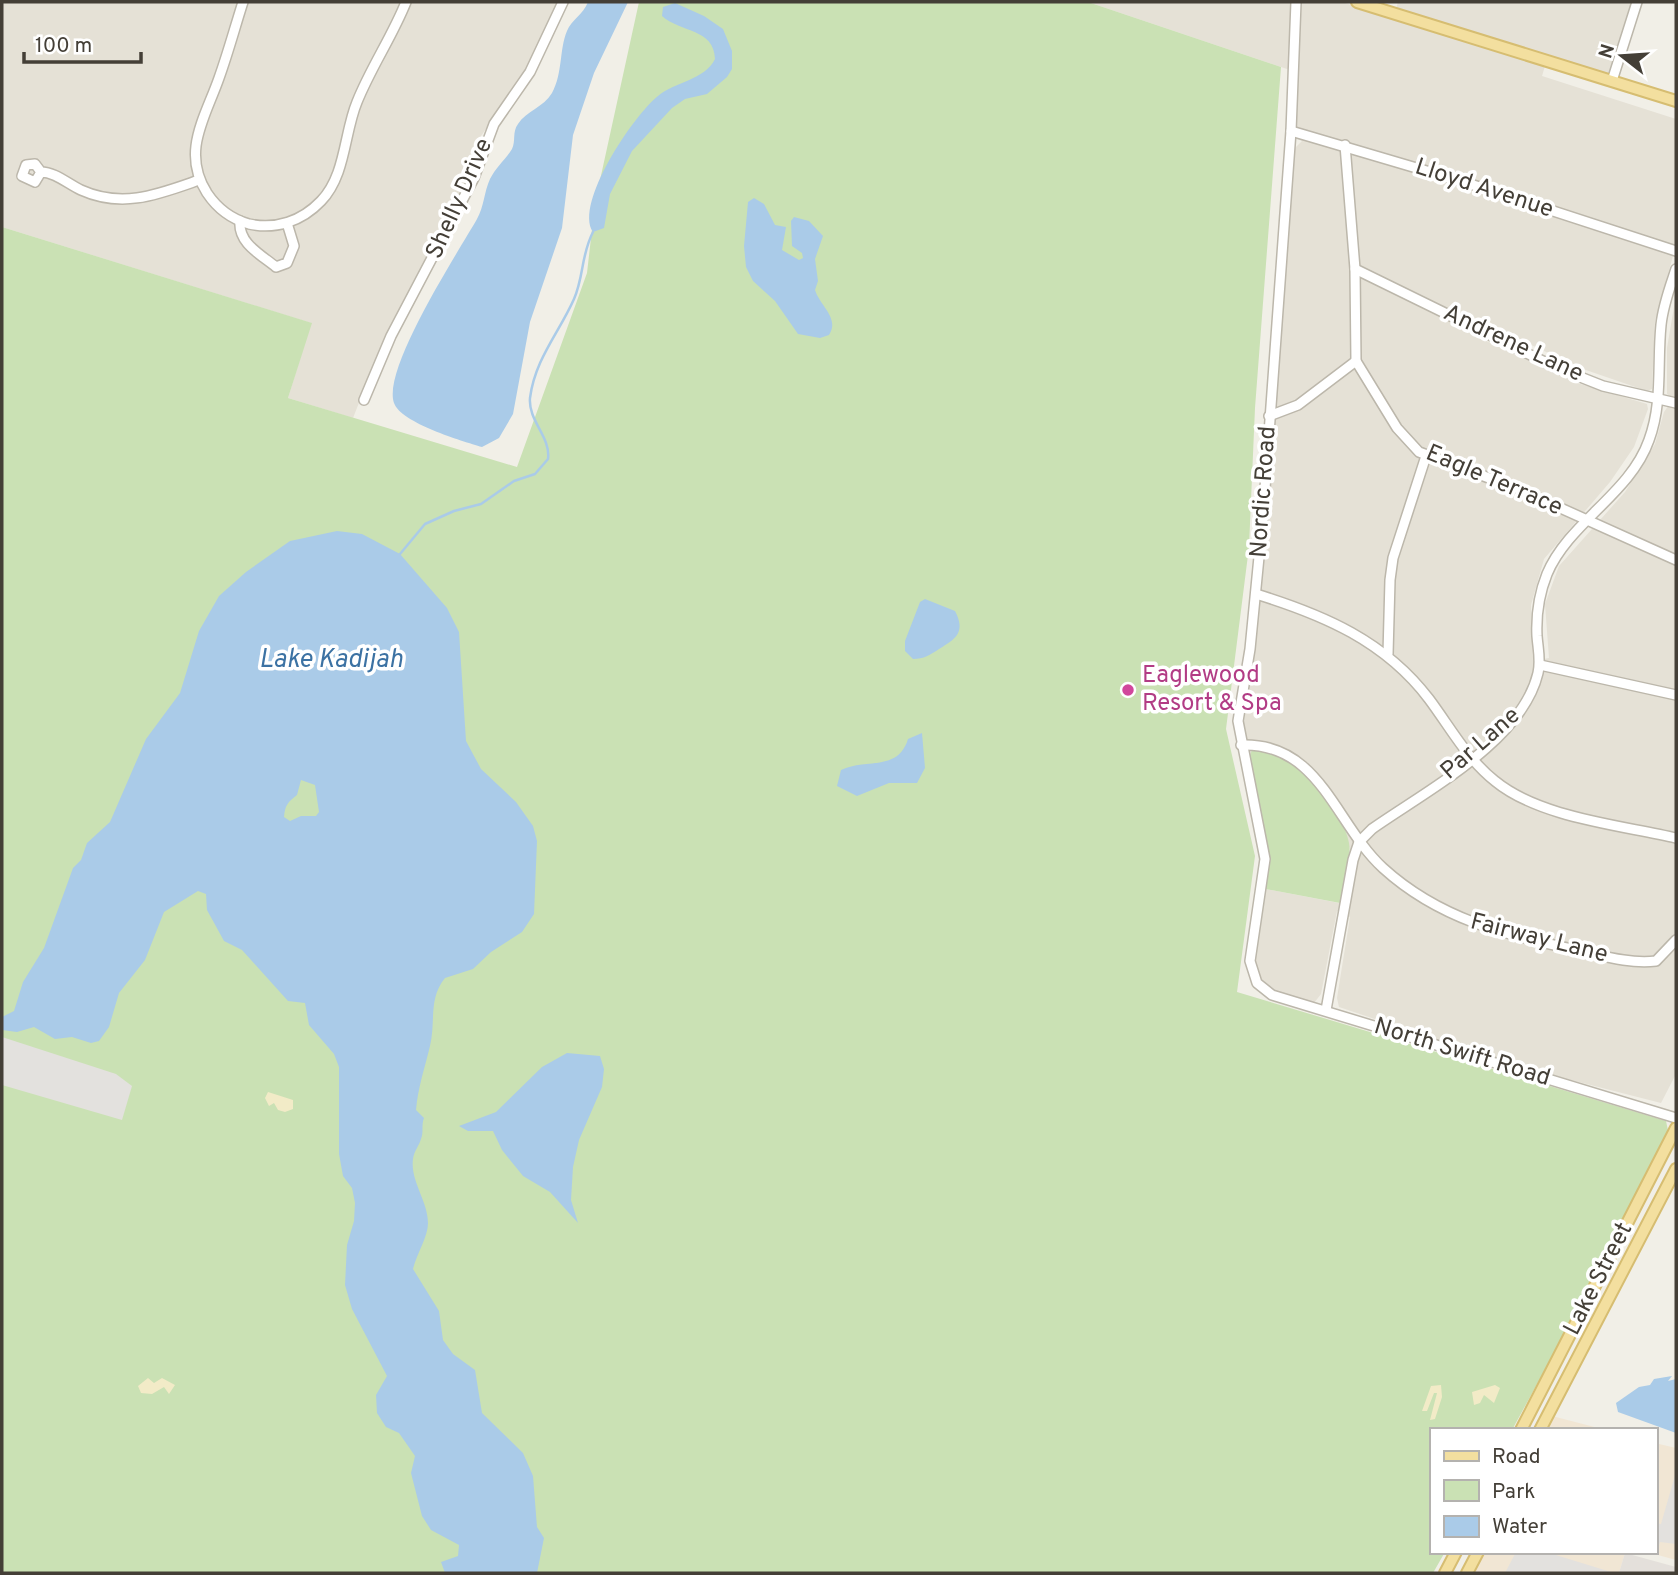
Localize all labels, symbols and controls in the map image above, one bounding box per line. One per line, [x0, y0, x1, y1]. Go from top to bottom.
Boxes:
scale bar [24, 21, 142, 65]
north arrow [1587, 21, 1657, 91]
text: 100 m [35, 33, 92, 60]
text: N [1594, 42, 1621, 62]
street label: Shelly Drive [420, 134, 500, 264]
street label: Lloyd Avenue [1411, 152, 1557, 226]
street label: Andrene Lane [1438, 298, 1588, 390]
street label: Nordic Road [1244, 425, 1284, 559]
street label: Eagle Terrace [1421, 439, 1567, 523]
water label: Lake Kadijah [259, 644, 403, 677]
place label: Eaglewood Resort & Spa [1142, 661, 1282, 719]
marker: Eaglewood Resort & Spa [1120, 682, 1136, 698]
street label: Par Lane [1435, 701, 1527, 787]
street label: Fairway Lane [1467, 907, 1611, 971]
street label: North Swift Road [1370, 1012, 1554, 1094]
street label: Lake Street [1558, 1218, 1640, 1340]
legend [1430, 1428, 1657, 1554]
text: Road [1492, 1444, 1541, 1471]
text: Park [1492, 1479, 1535, 1506]
text: Water [1492, 1514, 1547, 1541]

